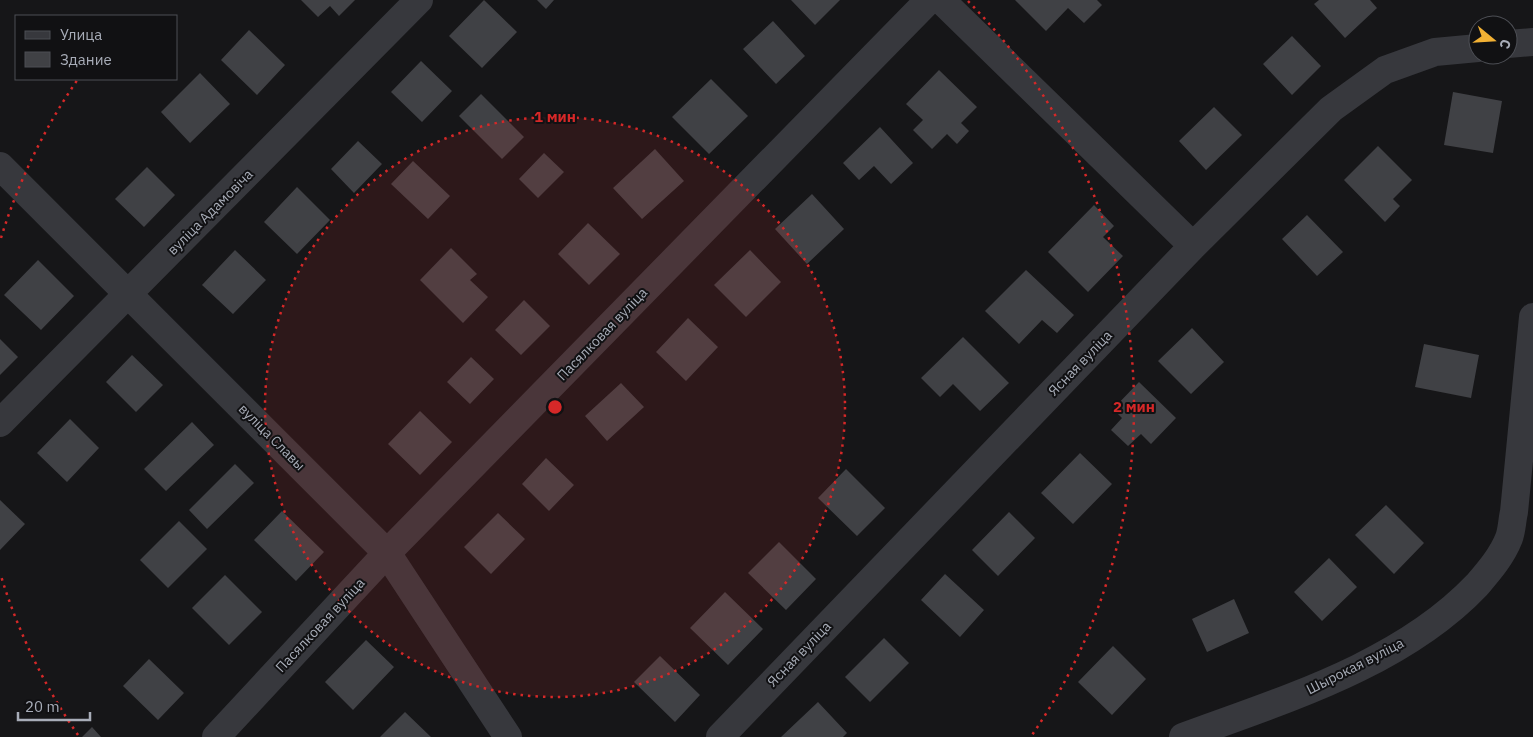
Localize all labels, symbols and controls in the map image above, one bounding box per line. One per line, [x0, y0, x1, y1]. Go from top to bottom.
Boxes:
legend [15, 15, 178, 80]
north arrow [1468, 15, 1518, 65]
text: Улица [60, 25, 102, 44]
text: С [1495, 37, 1515, 51]
text: Здание [60, 50, 112, 69]
text: 1 мин [534, 107, 576, 126]
street label: вуліца Адамовіча [163, 165, 257, 259]
street label: Пасялковая вуліца [553, 283, 651, 384]
street label: Ясная вуліца [1044, 326, 1116, 400]
text: 2 мин [1113, 397, 1155, 416]
centre of rings [546, 398, 564, 416]
street label: вуліца Славы [235, 400, 309, 474]
street label: Пасялковая вуліца [272, 574, 369, 676]
street label: Ясная вуліца [763, 617, 835, 691]
street label: Шырокая вуліца [1303, 633, 1407, 698]
scale bar [18, 690, 90, 722]
text: 20 m [25, 697, 60, 716]

